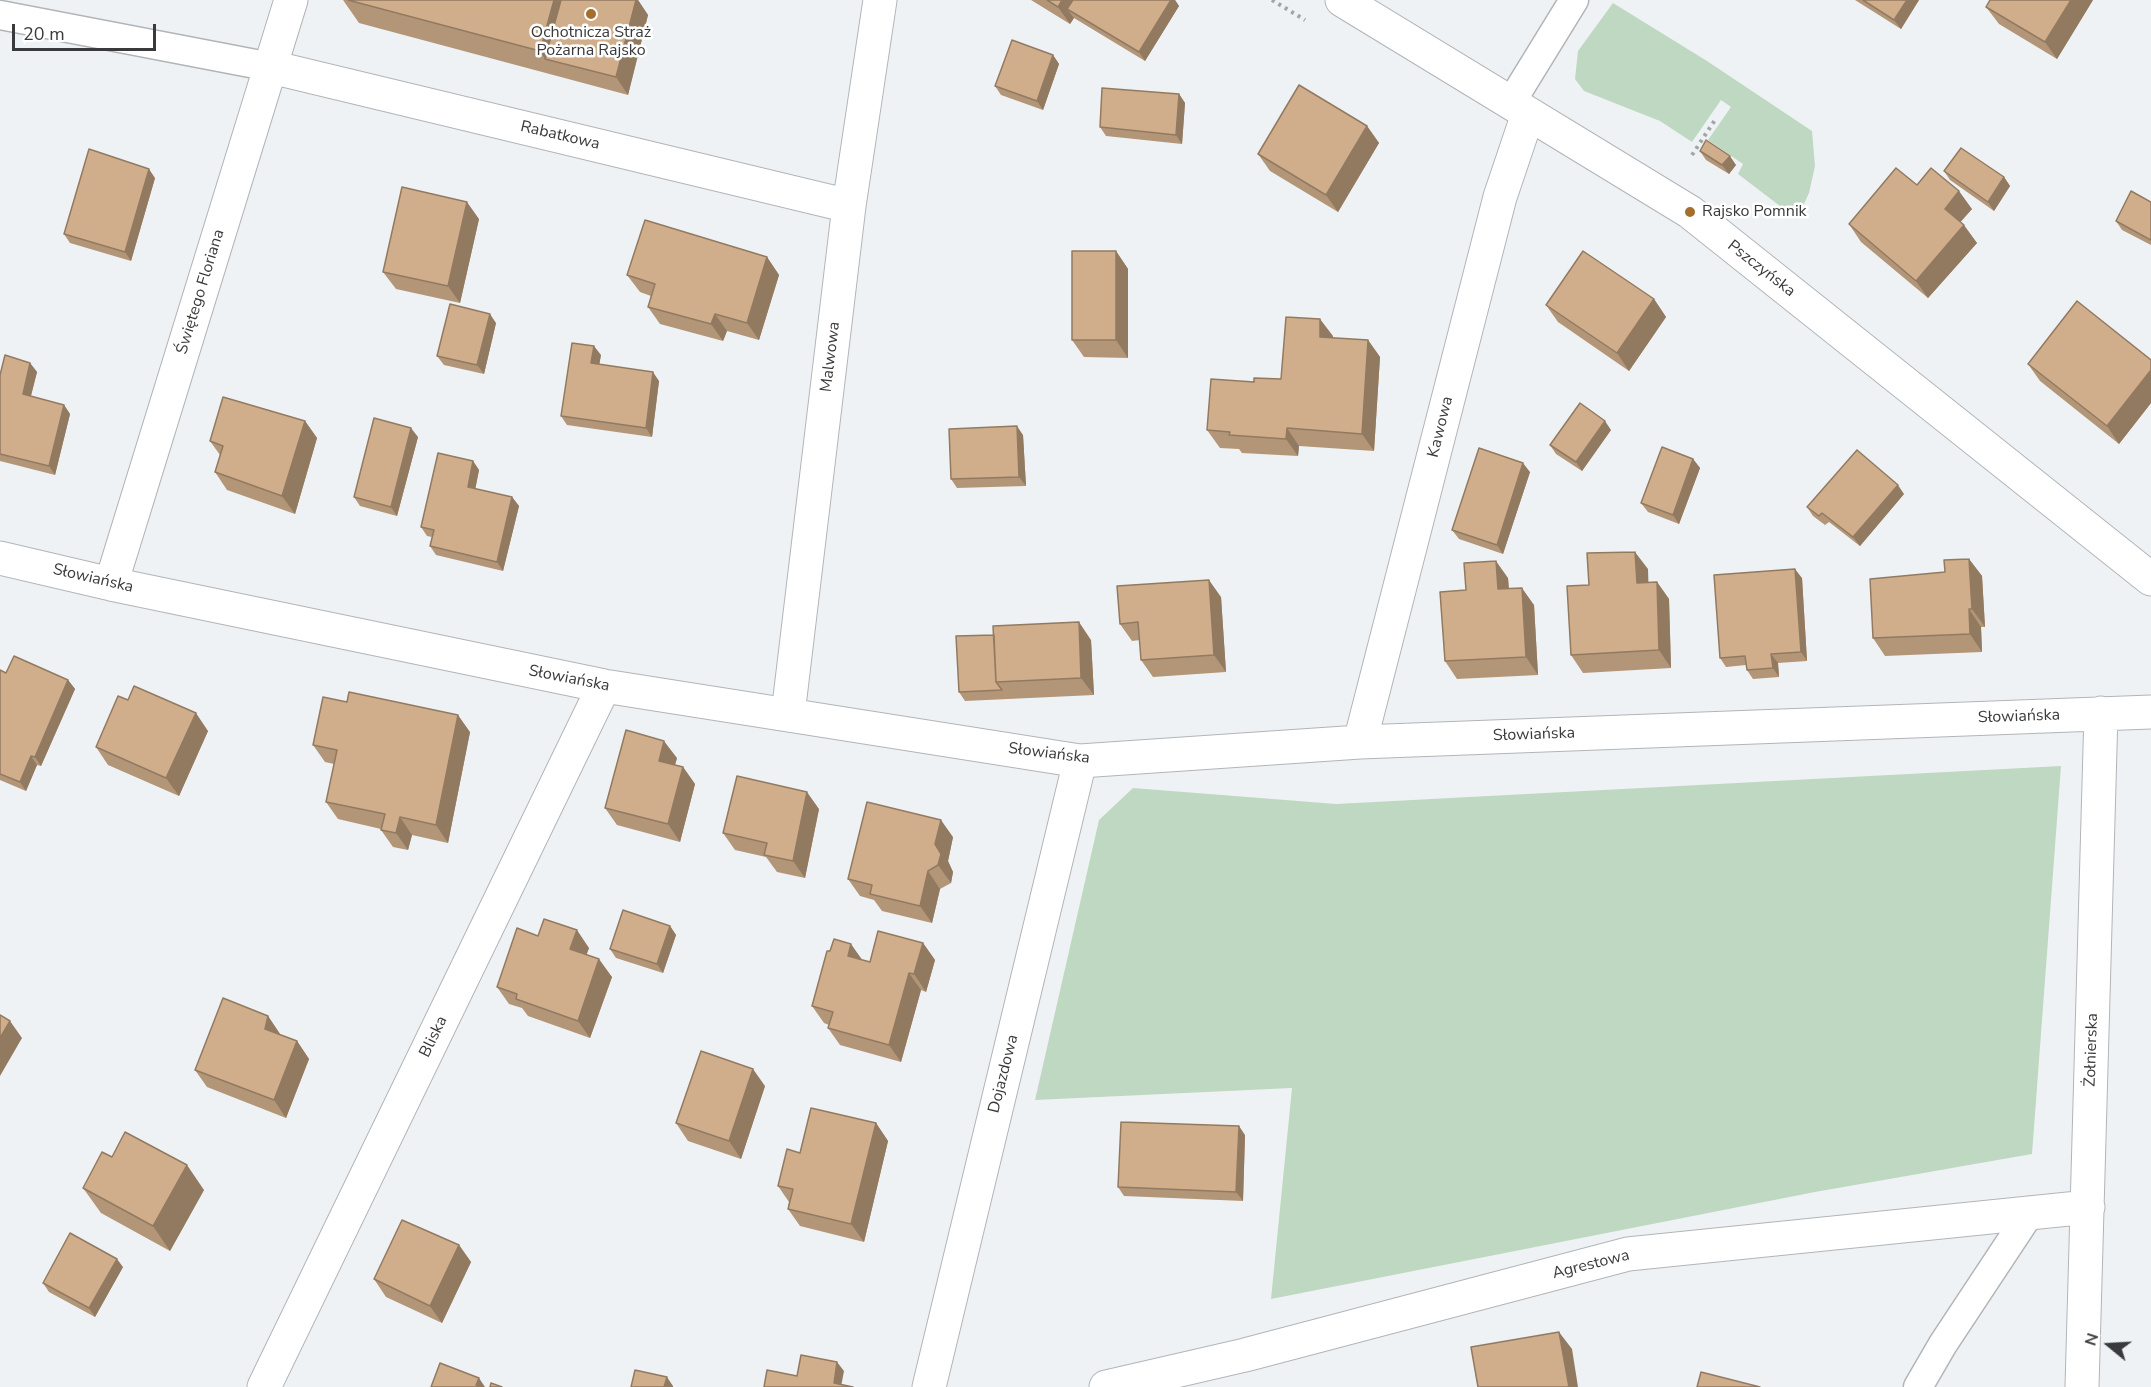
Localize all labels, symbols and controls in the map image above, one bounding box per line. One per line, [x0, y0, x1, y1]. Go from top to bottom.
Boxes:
marker: Ochotnicza Straż Pożarna Rajsko [584, 7, 598, 21]
scale bar [15, 12, 159, 50]
text: 20 m [23, 22, 65, 46]
place label: Ochotnicza Straż Pożarna Rajsko [531, 23, 651, 61]
street label: Rabatkowa [518, 118, 602, 154]
place label: Rajsko Pomnik [1702, 202, 1807, 222]
marker: Rajsko Pomnik [1683, 205, 1697, 219]
street label: Świętego Floriana [173, 227, 229, 357]
street label: Pszczyńska [1723, 237, 1799, 301]
street label: Malwowa [817, 321, 845, 393]
street label: Kawowa [1424, 394, 1458, 460]
street label: Słowiańska [51, 560, 135, 598]
street label: Słowiańska [527, 662, 611, 696]
street label: Słowiańska [1978, 706, 2060, 728]
street label: Słowiańska [1493, 724, 1575, 746]
street label: Słowiańska [1007, 739, 1091, 769]
street label: Bliska [416, 1013, 452, 1061]
street label: Żołnierska [2081, 1013, 2103, 1087]
street label: Dojazdowa [985, 1033, 1023, 1115]
street label: Agrestowa [1550, 1246, 1632, 1284]
north arrow [2079, 1315, 2139, 1375]
text: N [2080, 1330, 2104, 1349]

